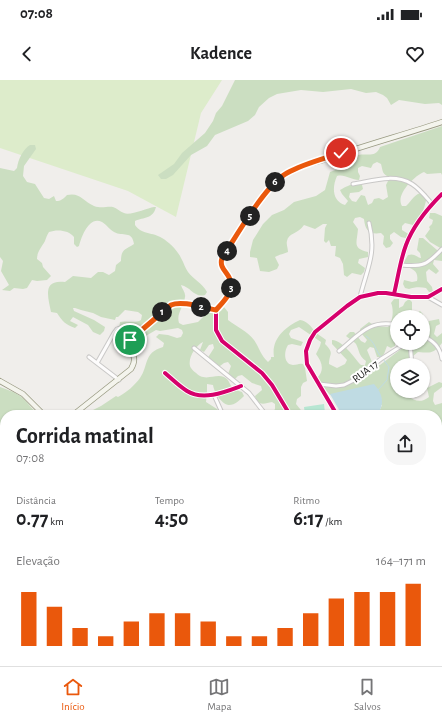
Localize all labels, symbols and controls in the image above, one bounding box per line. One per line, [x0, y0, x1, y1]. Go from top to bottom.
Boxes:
text: 07:08 [20, 6, 53, 21]
icon: back [16, 43, 38, 65]
icon: heart [404, 43, 426, 65]
text: Kadence [190, 45, 252, 63]
pin [324, 136, 358, 170]
icon: check [330, 142, 352, 164]
pin: 6 [265, 172, 285, 192]
text: 6 [272, 176, 278, 187]
pin: 5 [240, 206, 260, 226]
text: 5 [248, 210, 252, 221]
pin: 4 [217, 241, 237, 261]
text: 4 [224, 245, 230, 256]
pin: 3 [221, 278, 241, 298]
text: 3 [229, 282, 233, 293]
pin: 2 [191, 297, 211, 317]
text: 2 [198, 301, 204, 312]
pin: 1 [152, 302, 172, 322]
text: 1 [160, 306, 164, 317]
map controls [390, 310, 430, 398]
button: locate [390, 310, 430, 350]
pin [113, 323, 147, 357]
icon: arrive [119, 329, 141, 351]
street label: RUA 17 [350, 358, 381, 385]
button: layers [390, 358, 430, 398]
button: share [384, 423, 426, 465]
text: Corrida matinal [16, 425, 154, 447]
text: 07:08 [16, 452, 44, 465]
text: Distância [16, 495, 56, 506]
text: Tempo [155, 495, 184, 506]
text: Ritmo [293, 495, 320, 506]
text: 0.77 [16, 509, 48, 529]
text: 4:50 [155, 509, 188, 529]
text: 6:17 [293, 509, 323, 529]
text: km [48, 516, 64, 527]
text: /km [323, 516, 342, 527]
text: Elevação [16, 555, 60, 568]
text: 164–171 m [376, 555, 426, 568]
tab: Início [61, 676, 85, 713]
tab: Mapa [207, 676, 232, 713]
tab: Salvos [354, 676, 381, 713]

